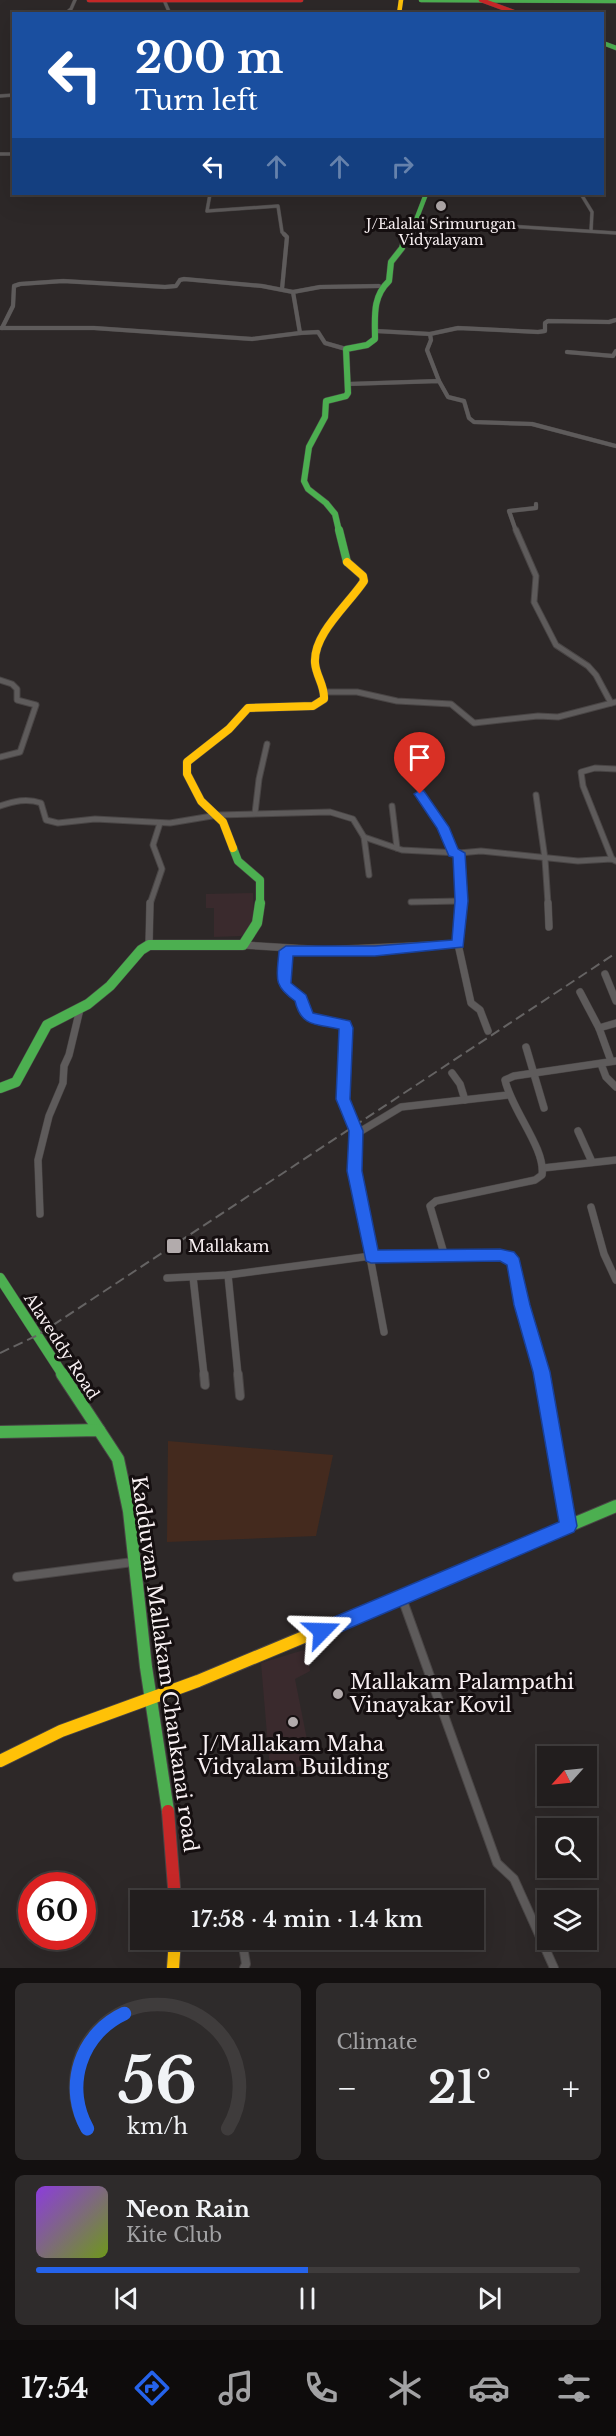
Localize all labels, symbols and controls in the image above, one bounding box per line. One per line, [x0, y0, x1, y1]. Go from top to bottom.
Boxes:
text: 200 m [135, 32, 283, 84]
icon: left [36, 36, 114, 114]
text: Turn left [135, 84, 258, 117]
icon: left [197, 150, 230, 183]
icon: ahead [260, 150, 293, 183]
icon: ahead [323, 150, 356, 183]
icon: right [386, 150, 419, 183]
marker: J/Ealalai Srimurugan Vidyalayam [434, 199, 448, 213]
place label: J/Ealalai Srimurugan Vidyalayam [364, 215, 516, 249]
pin [394, 732, 445, 794]
icon: arrive [403, 741, 436, 774]
place label: Mallakam [188, 1236, 269, 1256]
marker: Mallakam [165, 1237, 183, 1255]
street label: Alaveddy Road [20, 1288, 104, 1403]
street label: Kadduvan Mallakam Chankanai road [127, 1474, 203, 1854]
position arrow [290, 1599, 354, 1663]
place label: Mallakam Palampathi Vinayakar Kovil [349, 1670, 574, 1717]
marker: Mallakam Palampathi Vinayakar Kovil [331, 1687, 345, 1701]
marker: J/Mallakam Maha Vidyalam Building [286, 1715, 300, 1729]
place label: J/Mallakam Maha Vidyalam Building [196, 1732, 390, 1779]
north arrow [537, 1746, 597, 1806]
map controls [537, 1746, 597, 1950]
button: search [537, 1818, 597, 1878]
speed limit sign: 60 [18, 1872, 96, 1950]
button: layers [537, 1890, 597, 1950]
text: 17:58 · 4 min · 1.4 km [191, 1906, 423, 1933]
text: Climate [337, 2030, 417, 2054]
text: 56 [118, 2042, 197, 2120]
text: 21° [428, 2059, 492, 2115]
text: − [337, 2068, 357, 2109]
text: + [562, 2068, 580, 2109]
text: km/h [127, 2113, 188, 2140]
text: Neon Rain [126, 2196, 250, 2223]
text: Kite Club [126, 2223, 222, 2247]
icon: previous [110, 2282, 143, 2315]
icon: pause [291, 2282, 324, 2315]
icon: next [473, 2282, 506, 2315]
icon: directions [131, 2367, 173, 2409]
icon: music [215, 2367, 257, 2409]
icon: phone [300, 2367, 342, 2409]
icon: climate [384, 2367, 426, 2409]
icon: car [468, 2367, 510, 2409]
icon: filters [553, 2367, 595, 2409]
text: 17:54 [21, 2372, 89, 2405]

